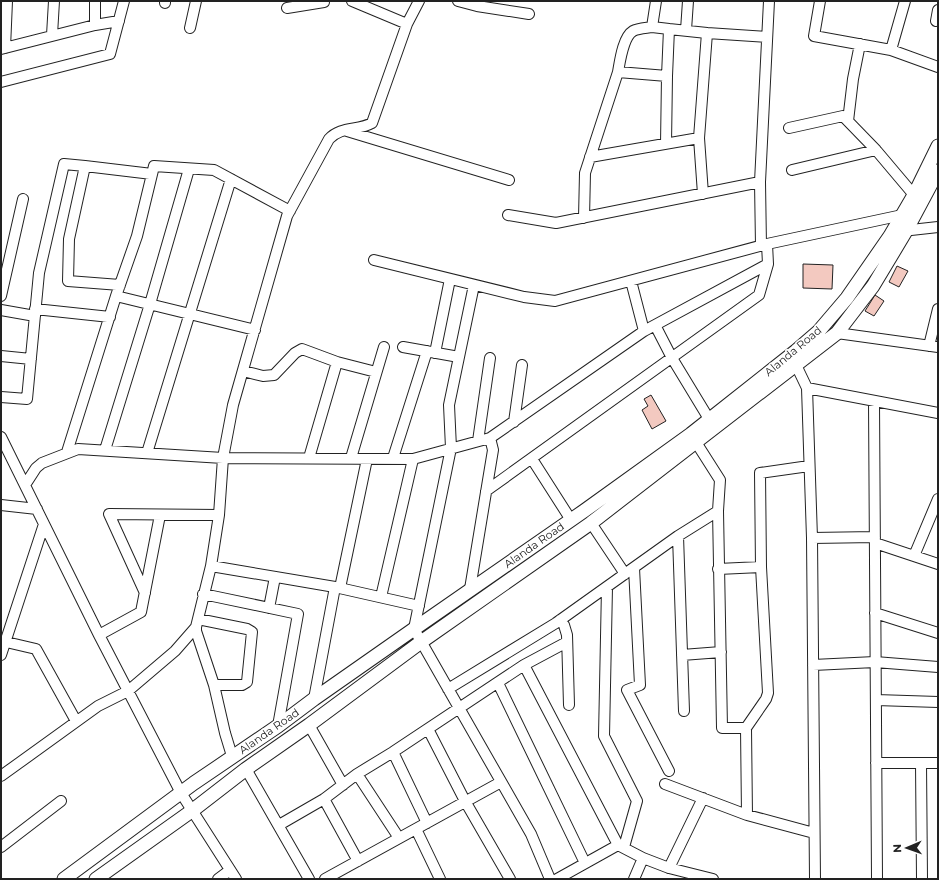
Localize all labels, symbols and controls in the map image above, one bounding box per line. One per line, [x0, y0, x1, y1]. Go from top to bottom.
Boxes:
street label: Alanda Road [762, 323, 824, 379]
street label: Alanda Road [501, 519, 567, 571]
street label: Alanda Road [236, 705, 302, 757]
north arrow [887, 828, 927, 868]
text: N [890, 844, 904, 853]

